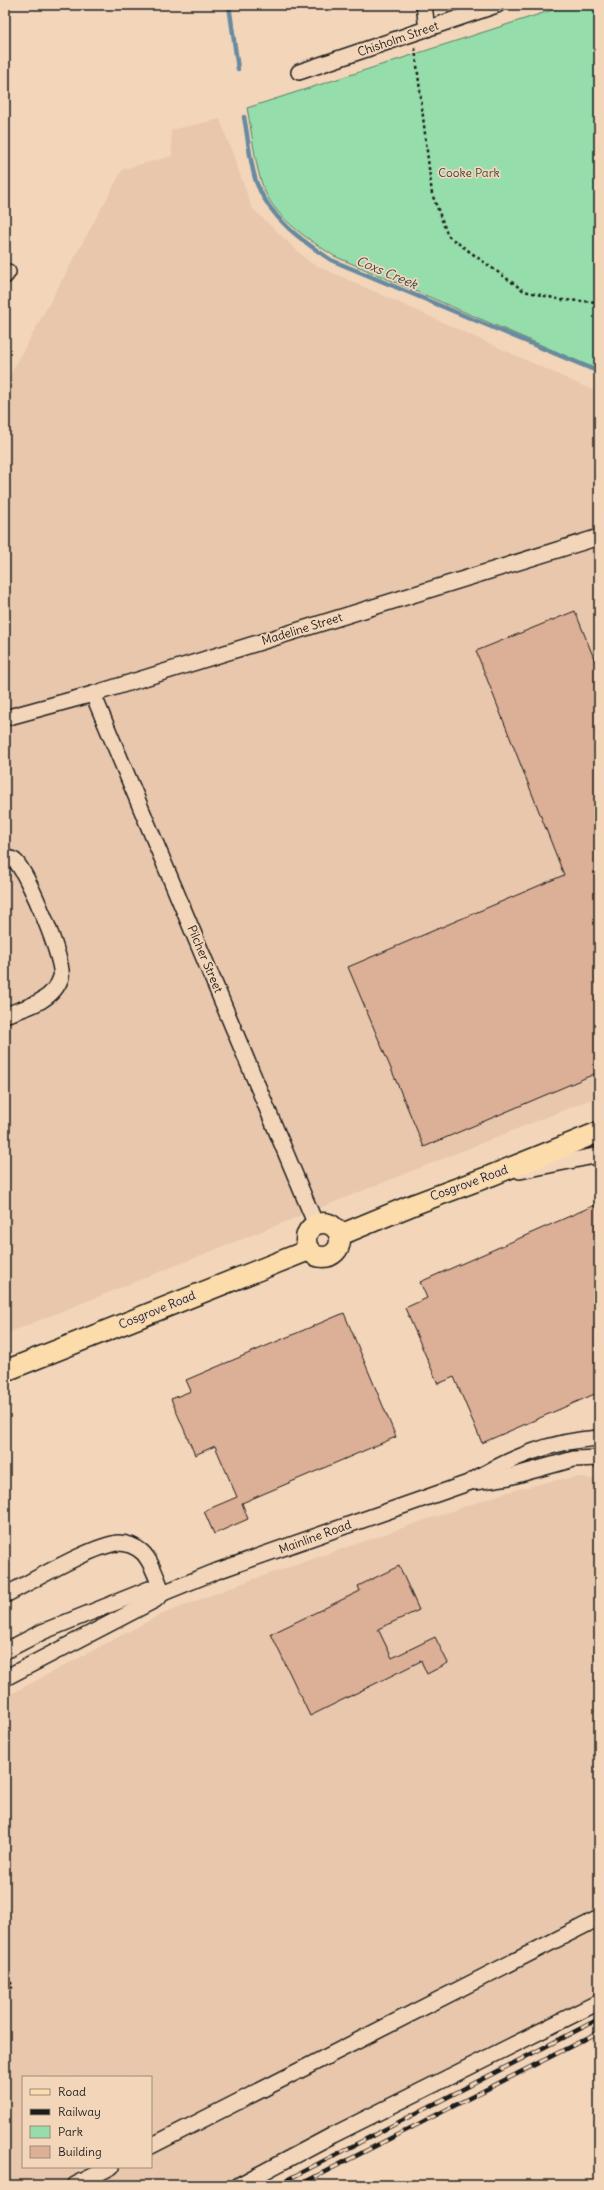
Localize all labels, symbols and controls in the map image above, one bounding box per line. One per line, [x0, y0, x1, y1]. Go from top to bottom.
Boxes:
street label: Chisholm Street [355, 18, 440, 59]
park label: Cooke Park [438, 165, 500, 180]
water label: Coxs Creek [354, 252, 421, 294]
street label: Madeline Street [260, 609, 344, 648]
street label: Pilcher Street [185, 923, 226, 995]
street label: Cosgrove Road [428, 1162, 510, 1204]
street label: Cosgrove Road [116, 1287, 197, 1332]
street label: Mainline Road [277, 1516, 353, 1557]
legend [22, 2076, 152, 2168]
text: Road [58, 2084, 86, 2099]
text: Railway [58, 2104, 101, 2119]
text: Park [58, 2124, 83, 2139]
text: Building [58, 2144, 102, 2159]

